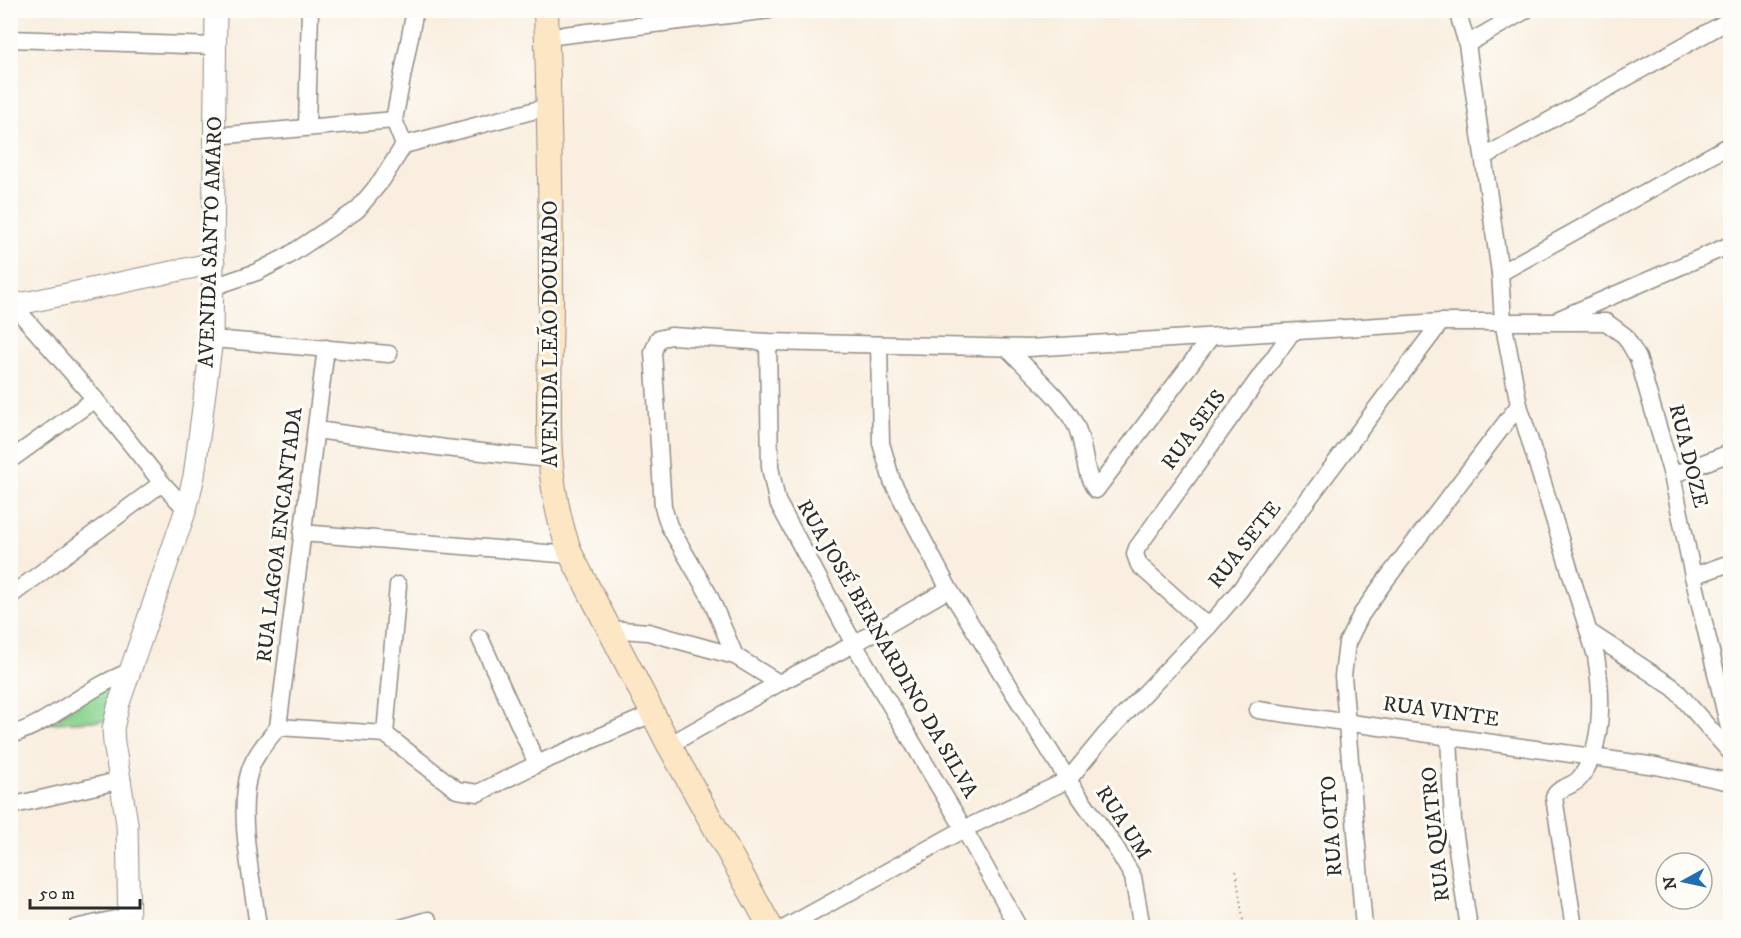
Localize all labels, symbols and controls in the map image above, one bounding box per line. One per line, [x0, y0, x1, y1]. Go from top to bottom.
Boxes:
street label: AVENIDA SANTO AMARO [194, 116, 228, 368]
street label: AVENIDA LEÃO DOURADO [536, 200, 564, 468]
street label: RUA SEIS [1156, 385, 1232, 475]
street label: RUA DOZE [1663, 401, 1713, 511]
street label: RUA LAGOA ENCANTADA [251, 405, 309, 664]
street label: RUA JOSÉ BERNARDINO DA SILVA [791, 495, 984, 803]
street label: RUA SETE [1203, 496, 1287, 594]
street label: RUA VINTE [1381, 691, 1501, 733]
street label: RUA QUATRO [1416, 765, 1456, 903]
street label: RUA OITO [1315, 775, 1349, 877]
street label: RUA UM [1090, 781, 1156, 865]
north arrow [1654, 851, 1714, 911]
scale bar [30, 872, 140, 910]
text: N [1659, 875, 1681, 891]
text: 50 m [39, 883, 75, 905]

